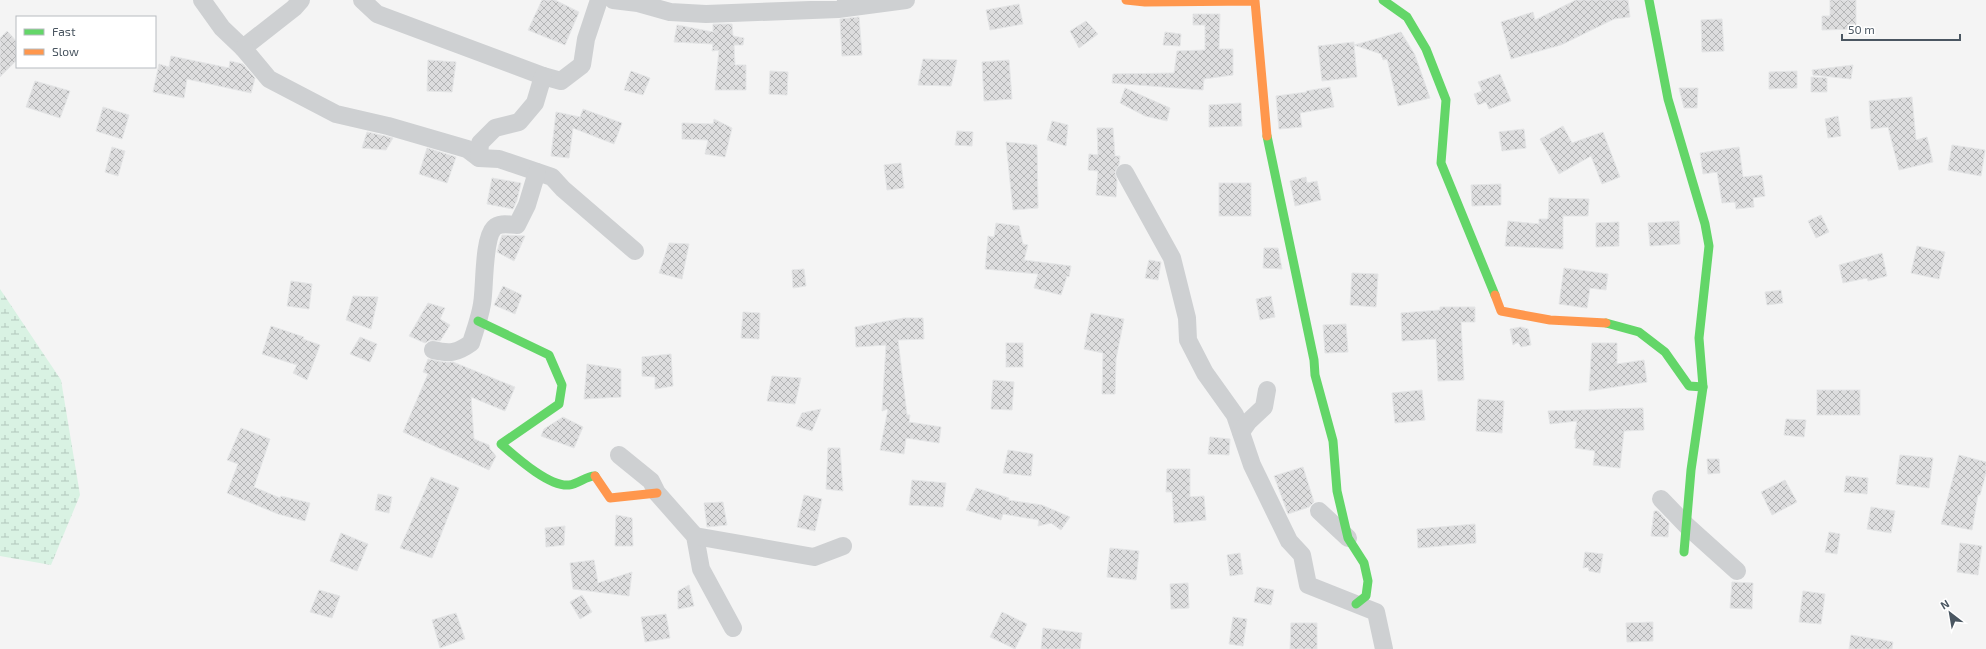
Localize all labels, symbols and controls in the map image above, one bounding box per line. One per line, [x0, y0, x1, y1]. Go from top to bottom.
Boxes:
legend [16, 16, 156, 68]
scale bar [1842, 16, 1960, 42]
text: 50 m [1848, 22, 1875, 36]
text: Fast [52, 24, 76, 38]
text: Slow [52, 44, 79, 58]
north arrow [1930, 593, 1970, 633]
text: N [1938, 596, 1951, 612]

